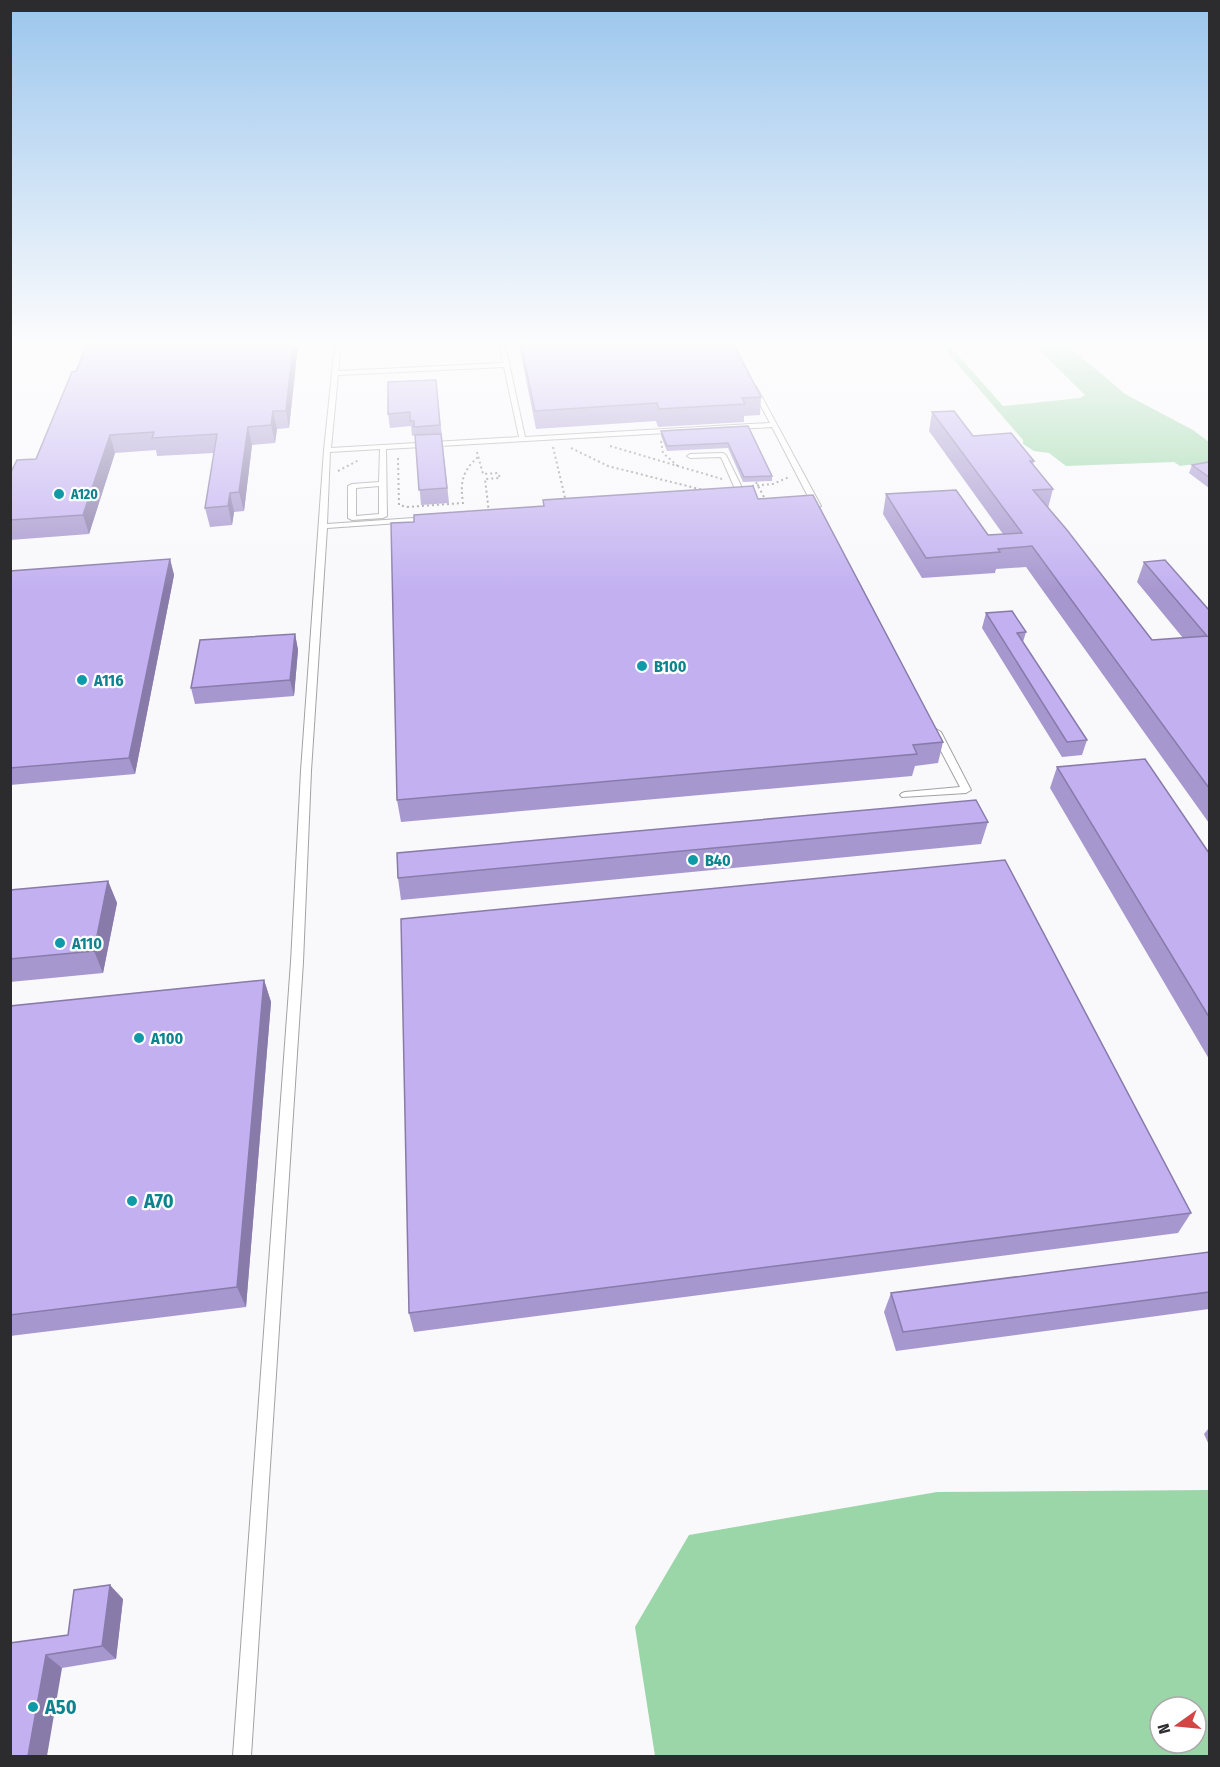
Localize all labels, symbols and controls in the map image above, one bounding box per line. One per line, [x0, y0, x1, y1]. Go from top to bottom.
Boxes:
place label: A120 [70, 486, 98, 503]
marker: A120 [52, 487, 66, 501]
place label: B100 [654, 657, 687, 676]
marker: B100 [635, 659, 649, 673]
place label: A116 [93, 671, 124, 690]
marker: A116 [75, 673, 89, 687]
place label: B40 [705, 851, 731, 870]
marker: B40 [686, 853, 700, 867]
place label: A110 [71, 934, 102, 953]
marker: A110 [53, 936, 67, 950]
place label: A100 [150, 1029, 183, 1048]
marker: A100 [132, 1031, 146, 1045]
place label: A70 [143, 1189, 174, 1213]
marker: A70 [125, 1194, 139, 1208]
place label: A50 [44, 1695, 77, 1719]
north arrow [1148, 1695, 1208, 1755]
marker: A50 [26, 1700, 40, 1714]
text: N [1154, 1722, 1174, 1736]

